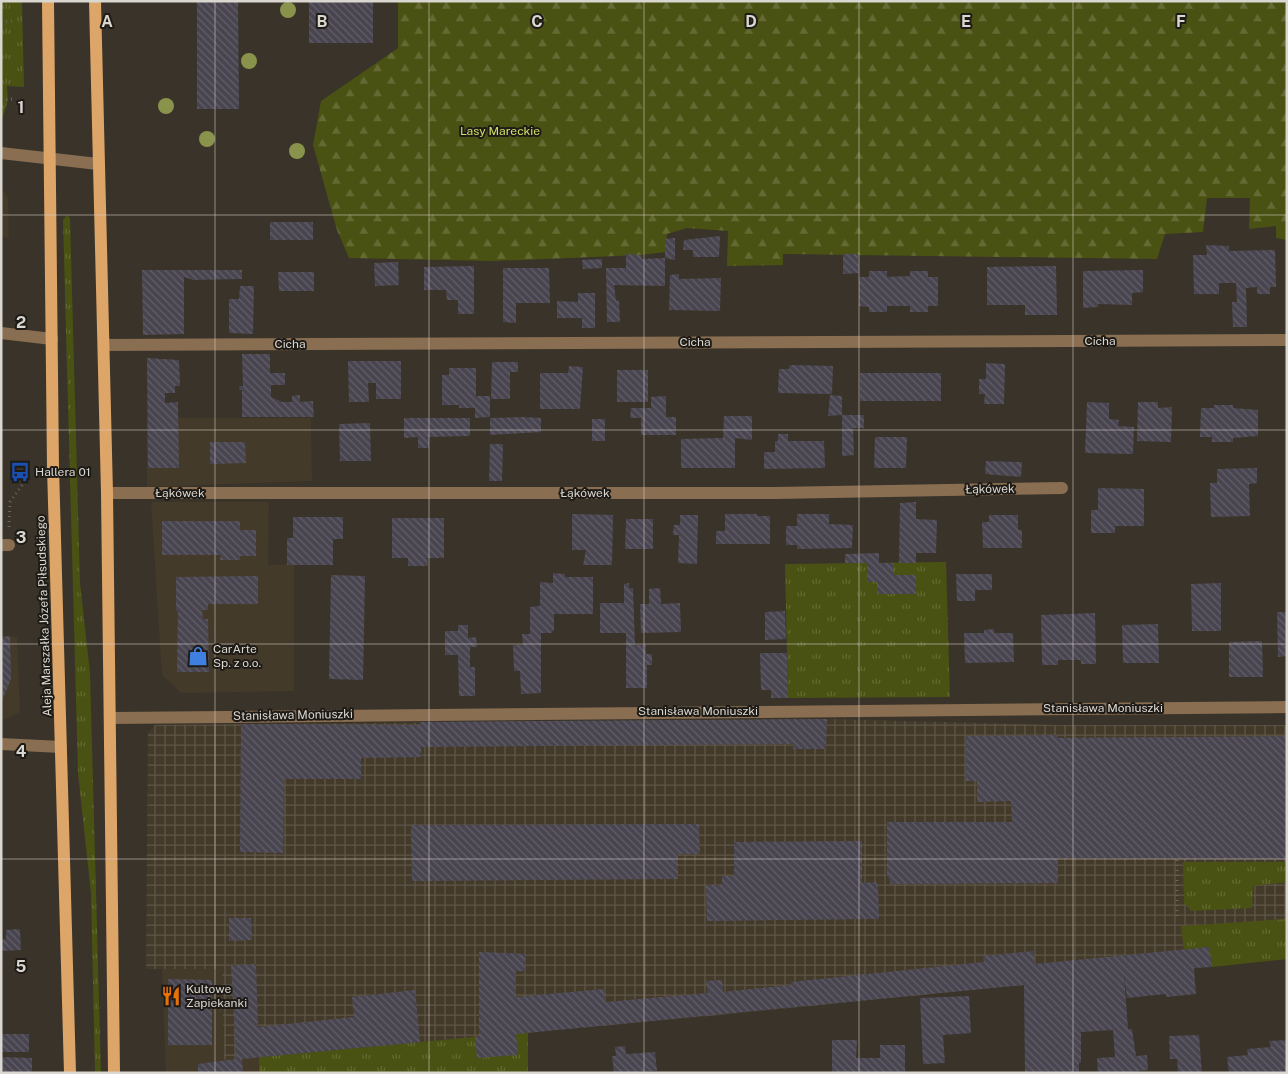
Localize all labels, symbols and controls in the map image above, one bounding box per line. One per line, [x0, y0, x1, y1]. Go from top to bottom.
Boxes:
text: A [101, 12, 113, 31]
text: B [317, 12, 328, 31]
text: C [531, 12, 543, 31]
text: D [745, 12, 757, 31]
text: E [961, 12, 971, 31]
text: F [1176, 12, 1186, 31]
text: 1 [18, 98, 24, 117]
park label: Lasy Mareckie [460, 124, 540, 138]
text: 2 [16, 313, 26, 332]
street label: Cicha [1084, 334, 1116, 348]
street label: Cicha [679, 335, 711, 349]
street label: Cicha [274, 337, 306, 351]
bus stop icon: Hallera 01 [9, 461, 31, 483]
place label: Hallera 01 [35, 465, 91, 479]
street label: Łąkówek [965, 482, 1015, 496]
street label: Łąkówek [155, 486, 205, 500]
street label: Łąkówek [560, 486, 610, 500]
street label: Aleja Marszałka Józefa Piłsudskiego [33, 515, 55, 717]
text: 3 [16, 528, 26, 547]
place label: CarArte Sp. z o.o. [213, 642, 261, 670]
shop icon: CarArte Sp. z o.o. [187, 645, 209, 667]
street label: Stanisława Moniuszki [1043, 701, 1163, 715]
street label: Stanisława Moniuszki [638, 704, 758, 718]
street label: Stanisława Moniuszki [233, 707, 353, 723]
text: 4 [16, 742, 27, 761]
text: 5 [16, 957, 27, 976]
place label: Kultowe Zapiekanki [186, 982, 247, 1010]
restaurant icon: Kultowe Zapiekanki [160, 985, 182, 1007]

